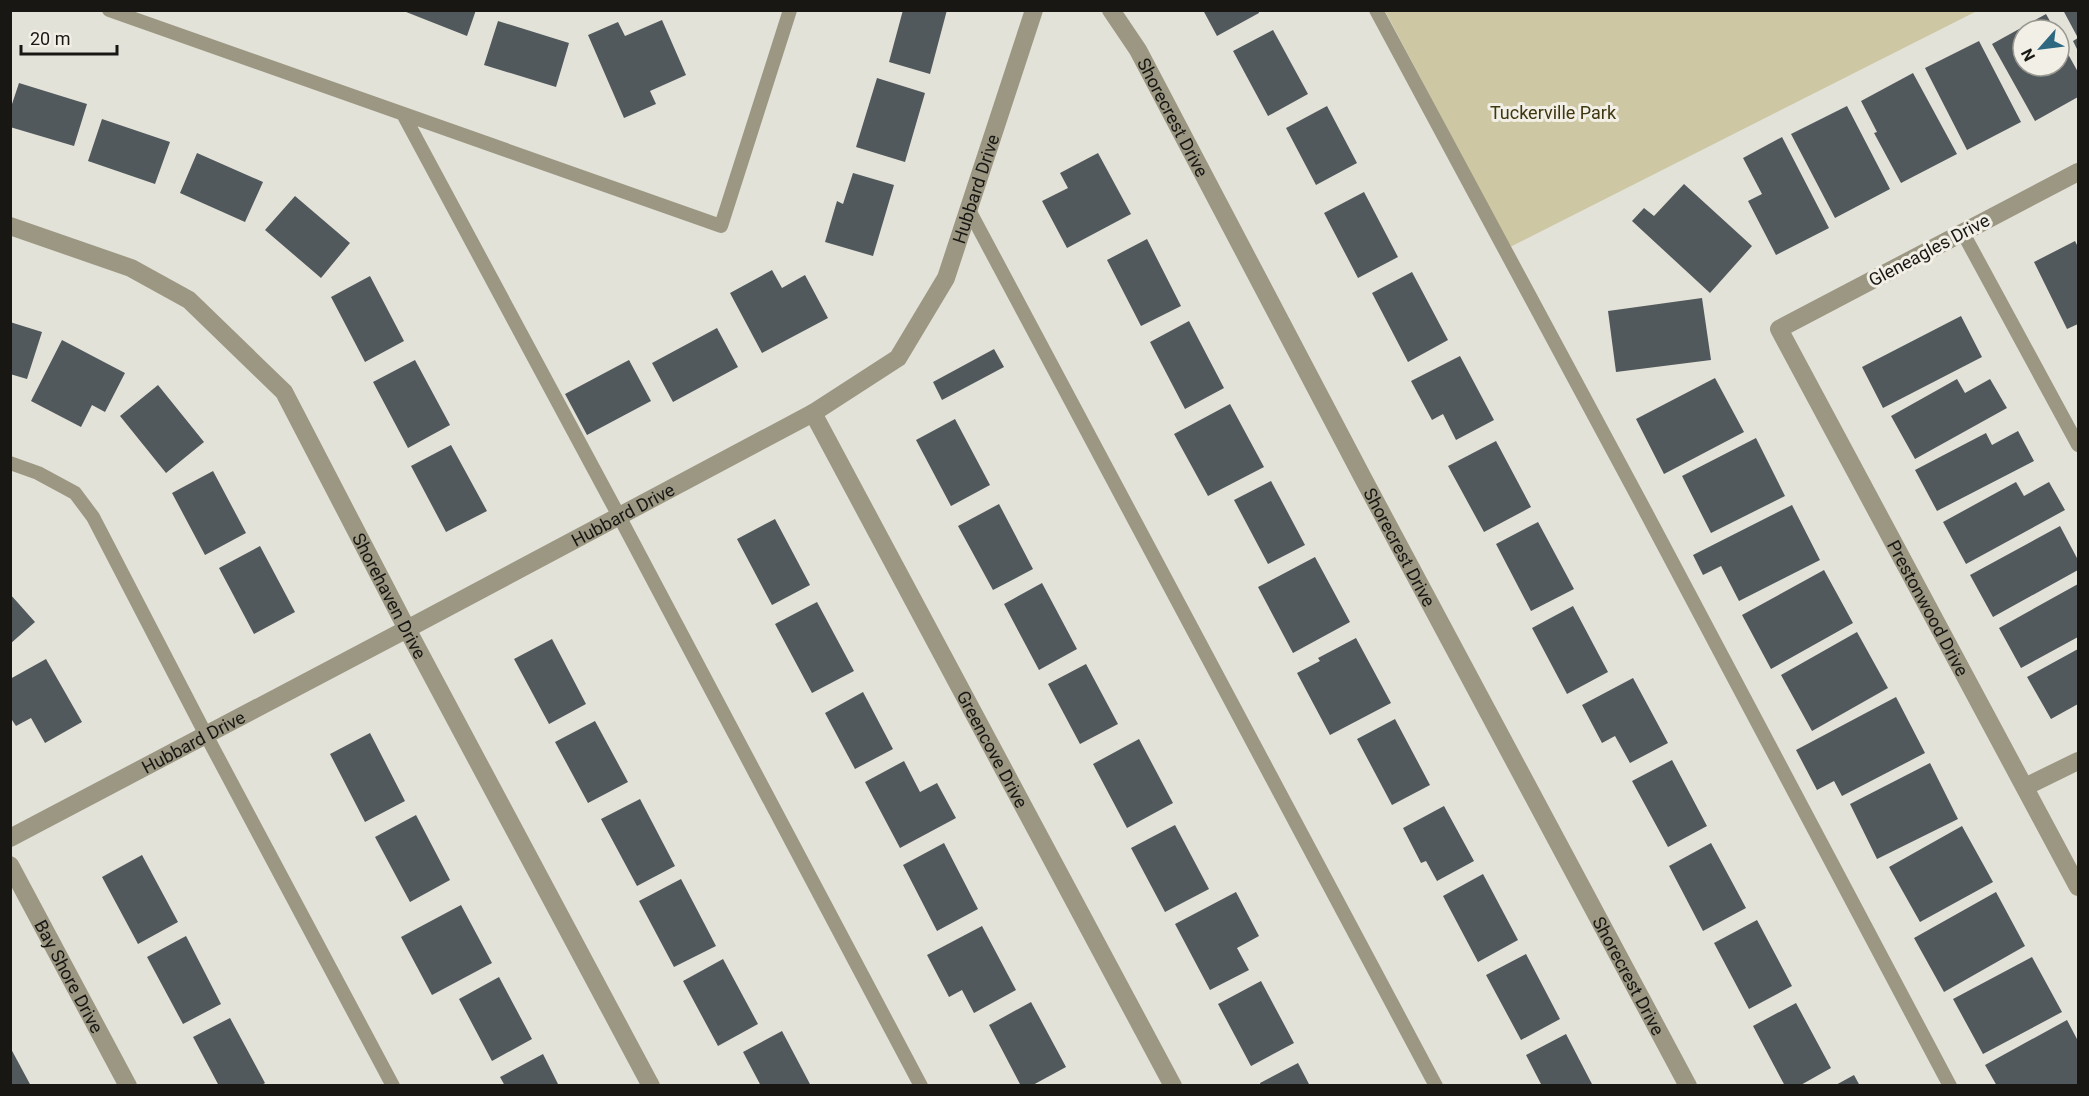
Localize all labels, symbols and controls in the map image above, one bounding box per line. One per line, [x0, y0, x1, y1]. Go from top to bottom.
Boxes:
scale bar [21, 18, 117, 56]
north arrow [2011, 18, 2071, 78]
text: 20 m [30, 28, 70, 49]
text: N [2017, 45, 2039, 64]
street label: Shorecrest Drive [1133, 54, 1213, 180]
park label: Tuckerville Park [1490, 102, 1617, 123]
street label: Hubbard Drive [948, 131, 1003, 246]
street label: Gleneagles Drive [1865, 209, 1993, 291]
street label: Hubbard Drive [568, 478, 678, 550]
street label: Shorecrest Drive [1360, 484, 1440, 610]
street label: Shorehaven Drive [348, 529, 431, 662]
street label: Prestonwood Drive [1883, 536, 1973, 679]
street label: Greencove Drive [953, 687, 1033, 811]
street label: Hubbard Drive [138, 706, 248, 777]
street label: Shorecrest Drive [1589, 913, 1669, 1038]
street label: Bay Shore Drive [31, 916, 108, 1036]

